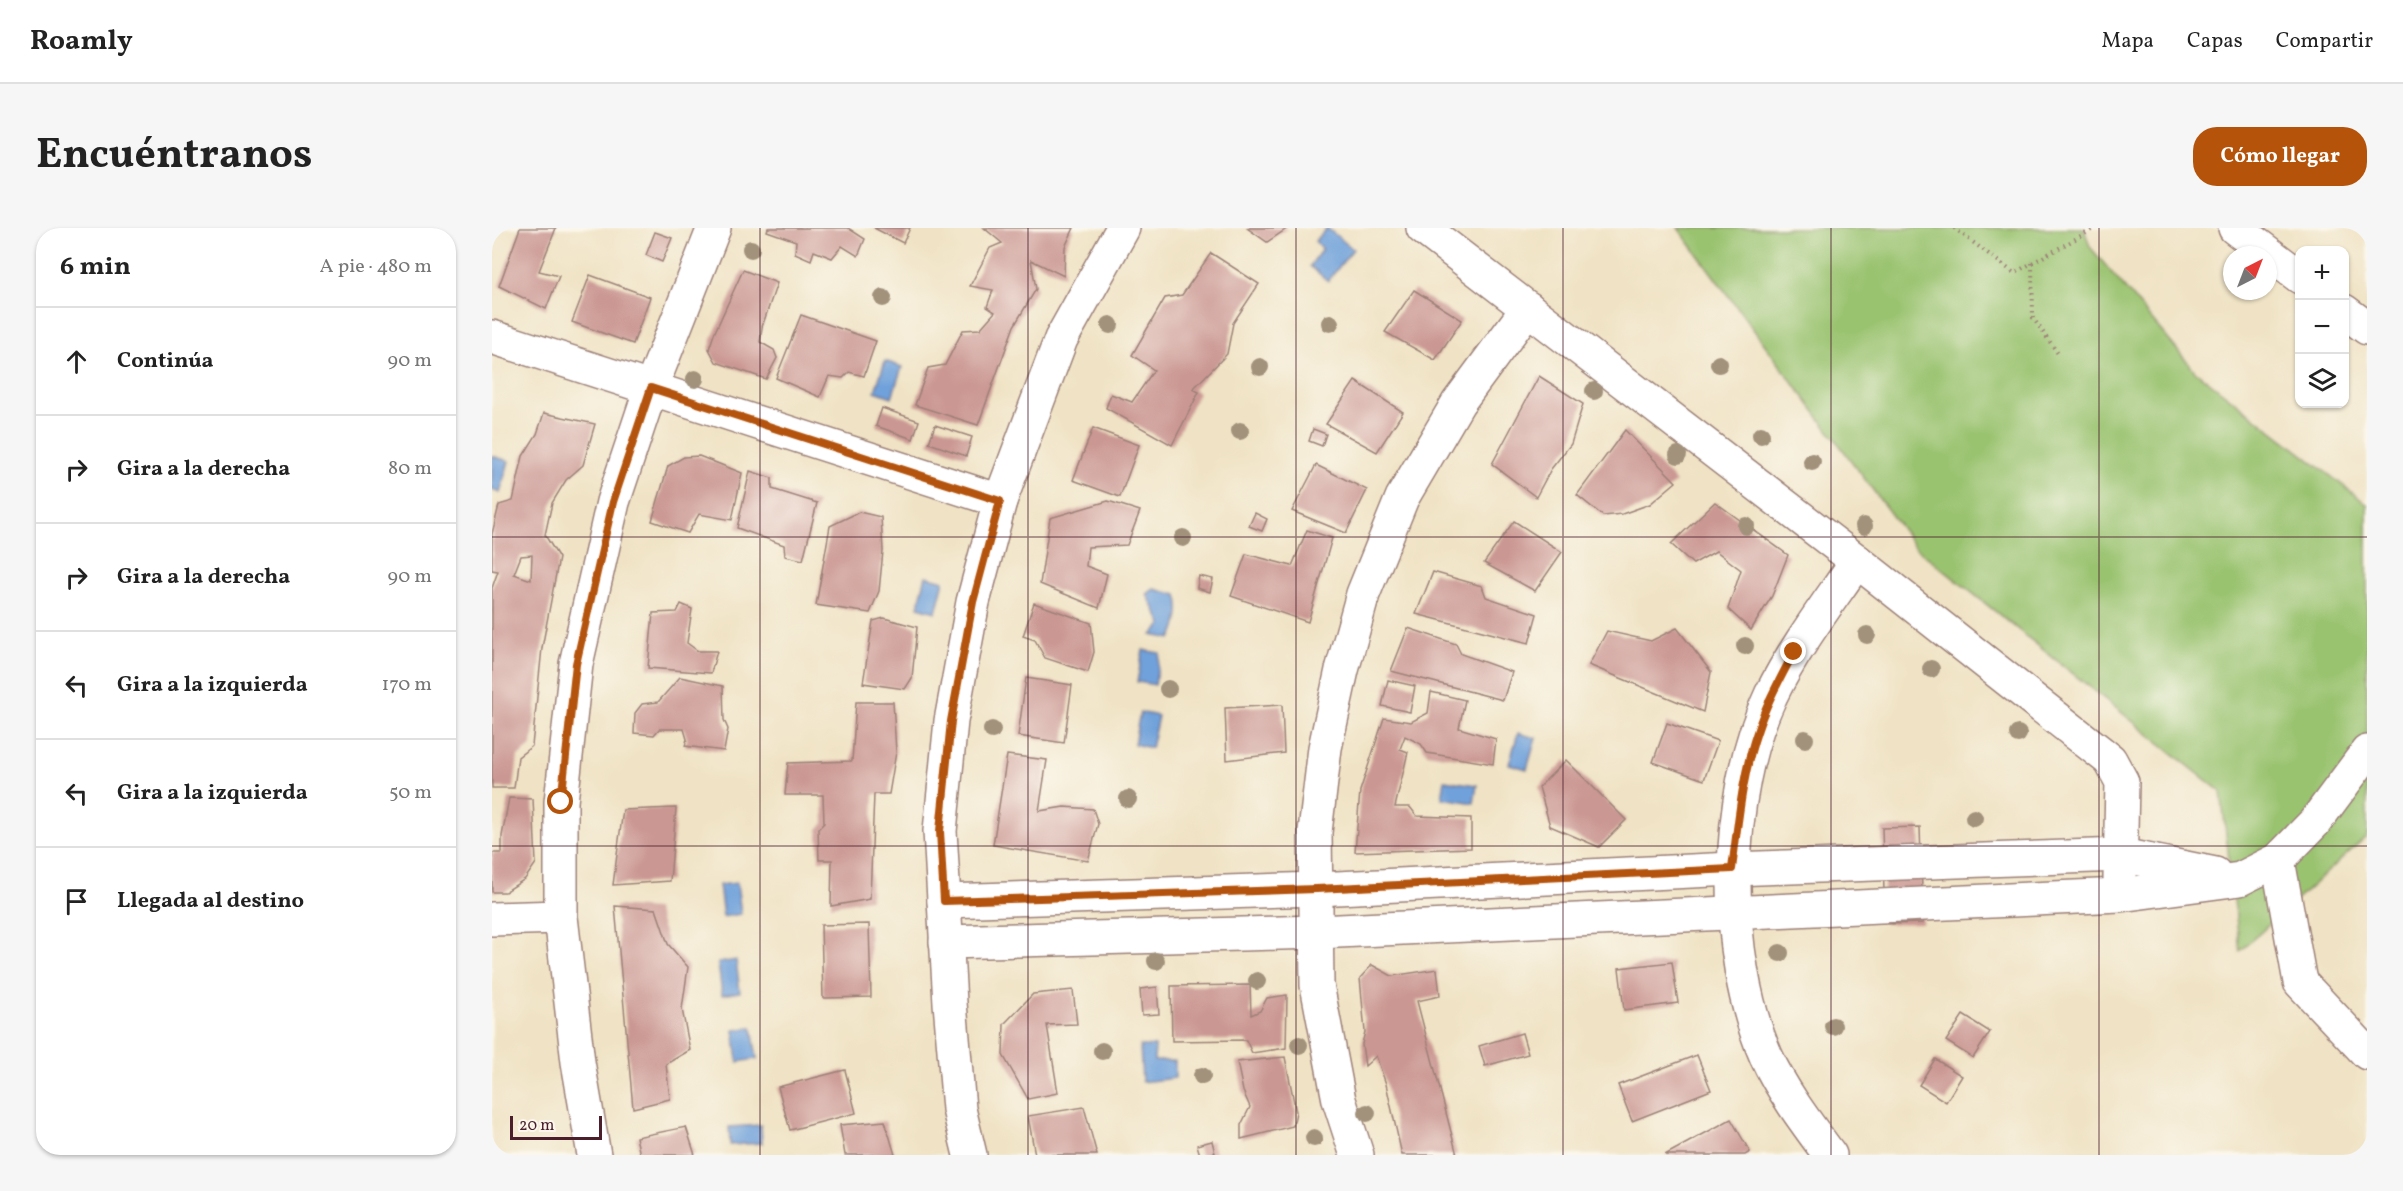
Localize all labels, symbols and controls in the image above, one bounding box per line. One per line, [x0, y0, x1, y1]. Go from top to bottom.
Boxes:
text: Roamly [30, 22, 133, 61]
text: Mapa [2102, 27, 2154, 56]
text: Capas [2187, 27, 2243, 56]
text: Compartir [2276, 27, 2373, 56]
text: Encuéntranos [36, 127, 312, 186]
button: Cómo llegar [2193, 127, 2367, 186]
north arrow [2223, 246, 2277, 300]
map controls [2295, 246, 2349, 408]
button: + [2295, 246, 2349, 300]
text: 6 min [60, 249, 131, 285]
text: A pie · 480 m [320, 253, 432, 281]
button: − [2295, 300, 2349, 354]
icon: ahead [60, 345, 93, 378]
text: Continúa [117, 346, 214, 377]
text: 90 m [388, 347, 432, 375]
button: layers [2295, 354, 2349, 408]
icon: right [60, 453, 93, 486]
text: Gira a la derecha [117, 454, 290, 485]
text: 80 m [388, 455, 432, 483]
icon: right [60, 561, 93, 594]
text: Gira a la derecha [117, 562, 290, 593]
text: 90 m [388, 563, 432, 591]
route end [1780, 638, 1806, 664]
icon: left [60, 669, 93, 702]
text: Gira a la izquierda [117, 670, 308, 701]
text: 170 m [382, 671, 432, 699]
icon: left [60, 777, 93, 810]
text: Gira a la izquierda [117, 778, 308, 809]
text: 50 m [389, 779, 432, 807]
route start [547, 788, 573, 814]
icon: arrive [60, 885, 93, 918]
text: Llegada al destino [117, 886, 304, 917]
scale bar [510, 1113, 602, 1140]
text: 20 m [519, 1115, 554, 1137]

